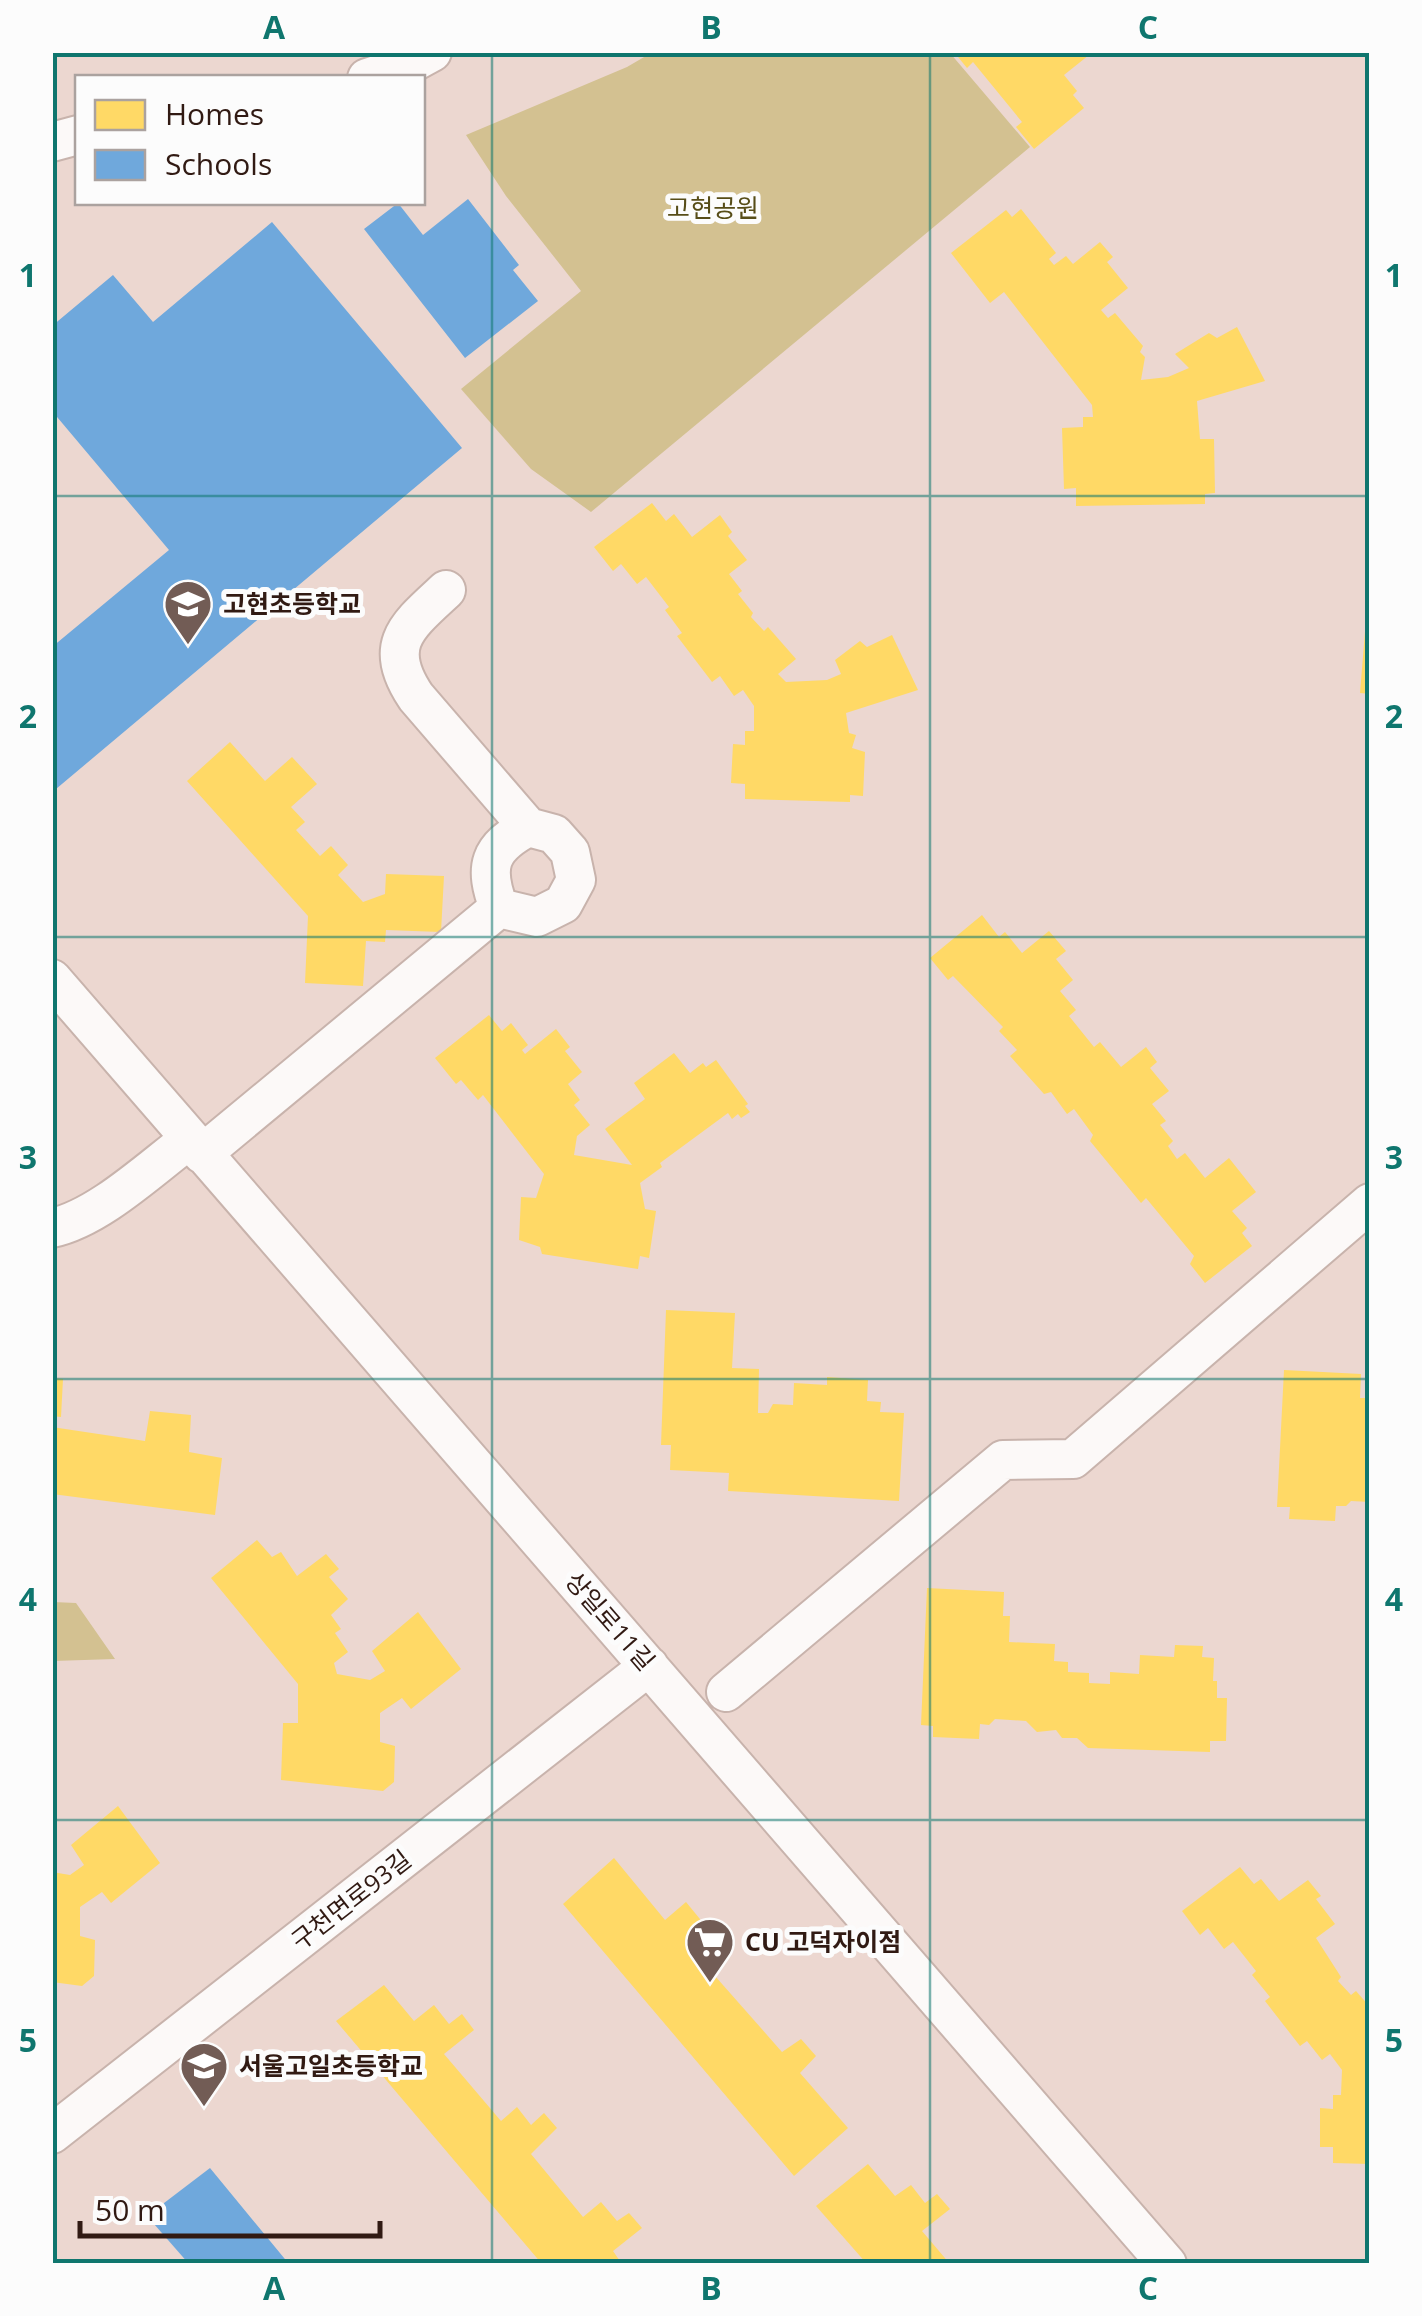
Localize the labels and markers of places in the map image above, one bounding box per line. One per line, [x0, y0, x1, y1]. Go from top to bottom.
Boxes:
school or university icon: 고현초등학교 [162, 578, 214, 646]
place label: 고현초등학교 [223, 586, 361, 620]
supermarket icon: CU 고덕자이점 [684, 1916, 736, 1984]
place label: CU 고덕자이점 [745, 1924, 901, 1958]
school or university icon: 서울고일초등학교 [178, 2040, 230, 2108]
place label: 서울고일초등학교 [239, 2048, 423, 2082]

